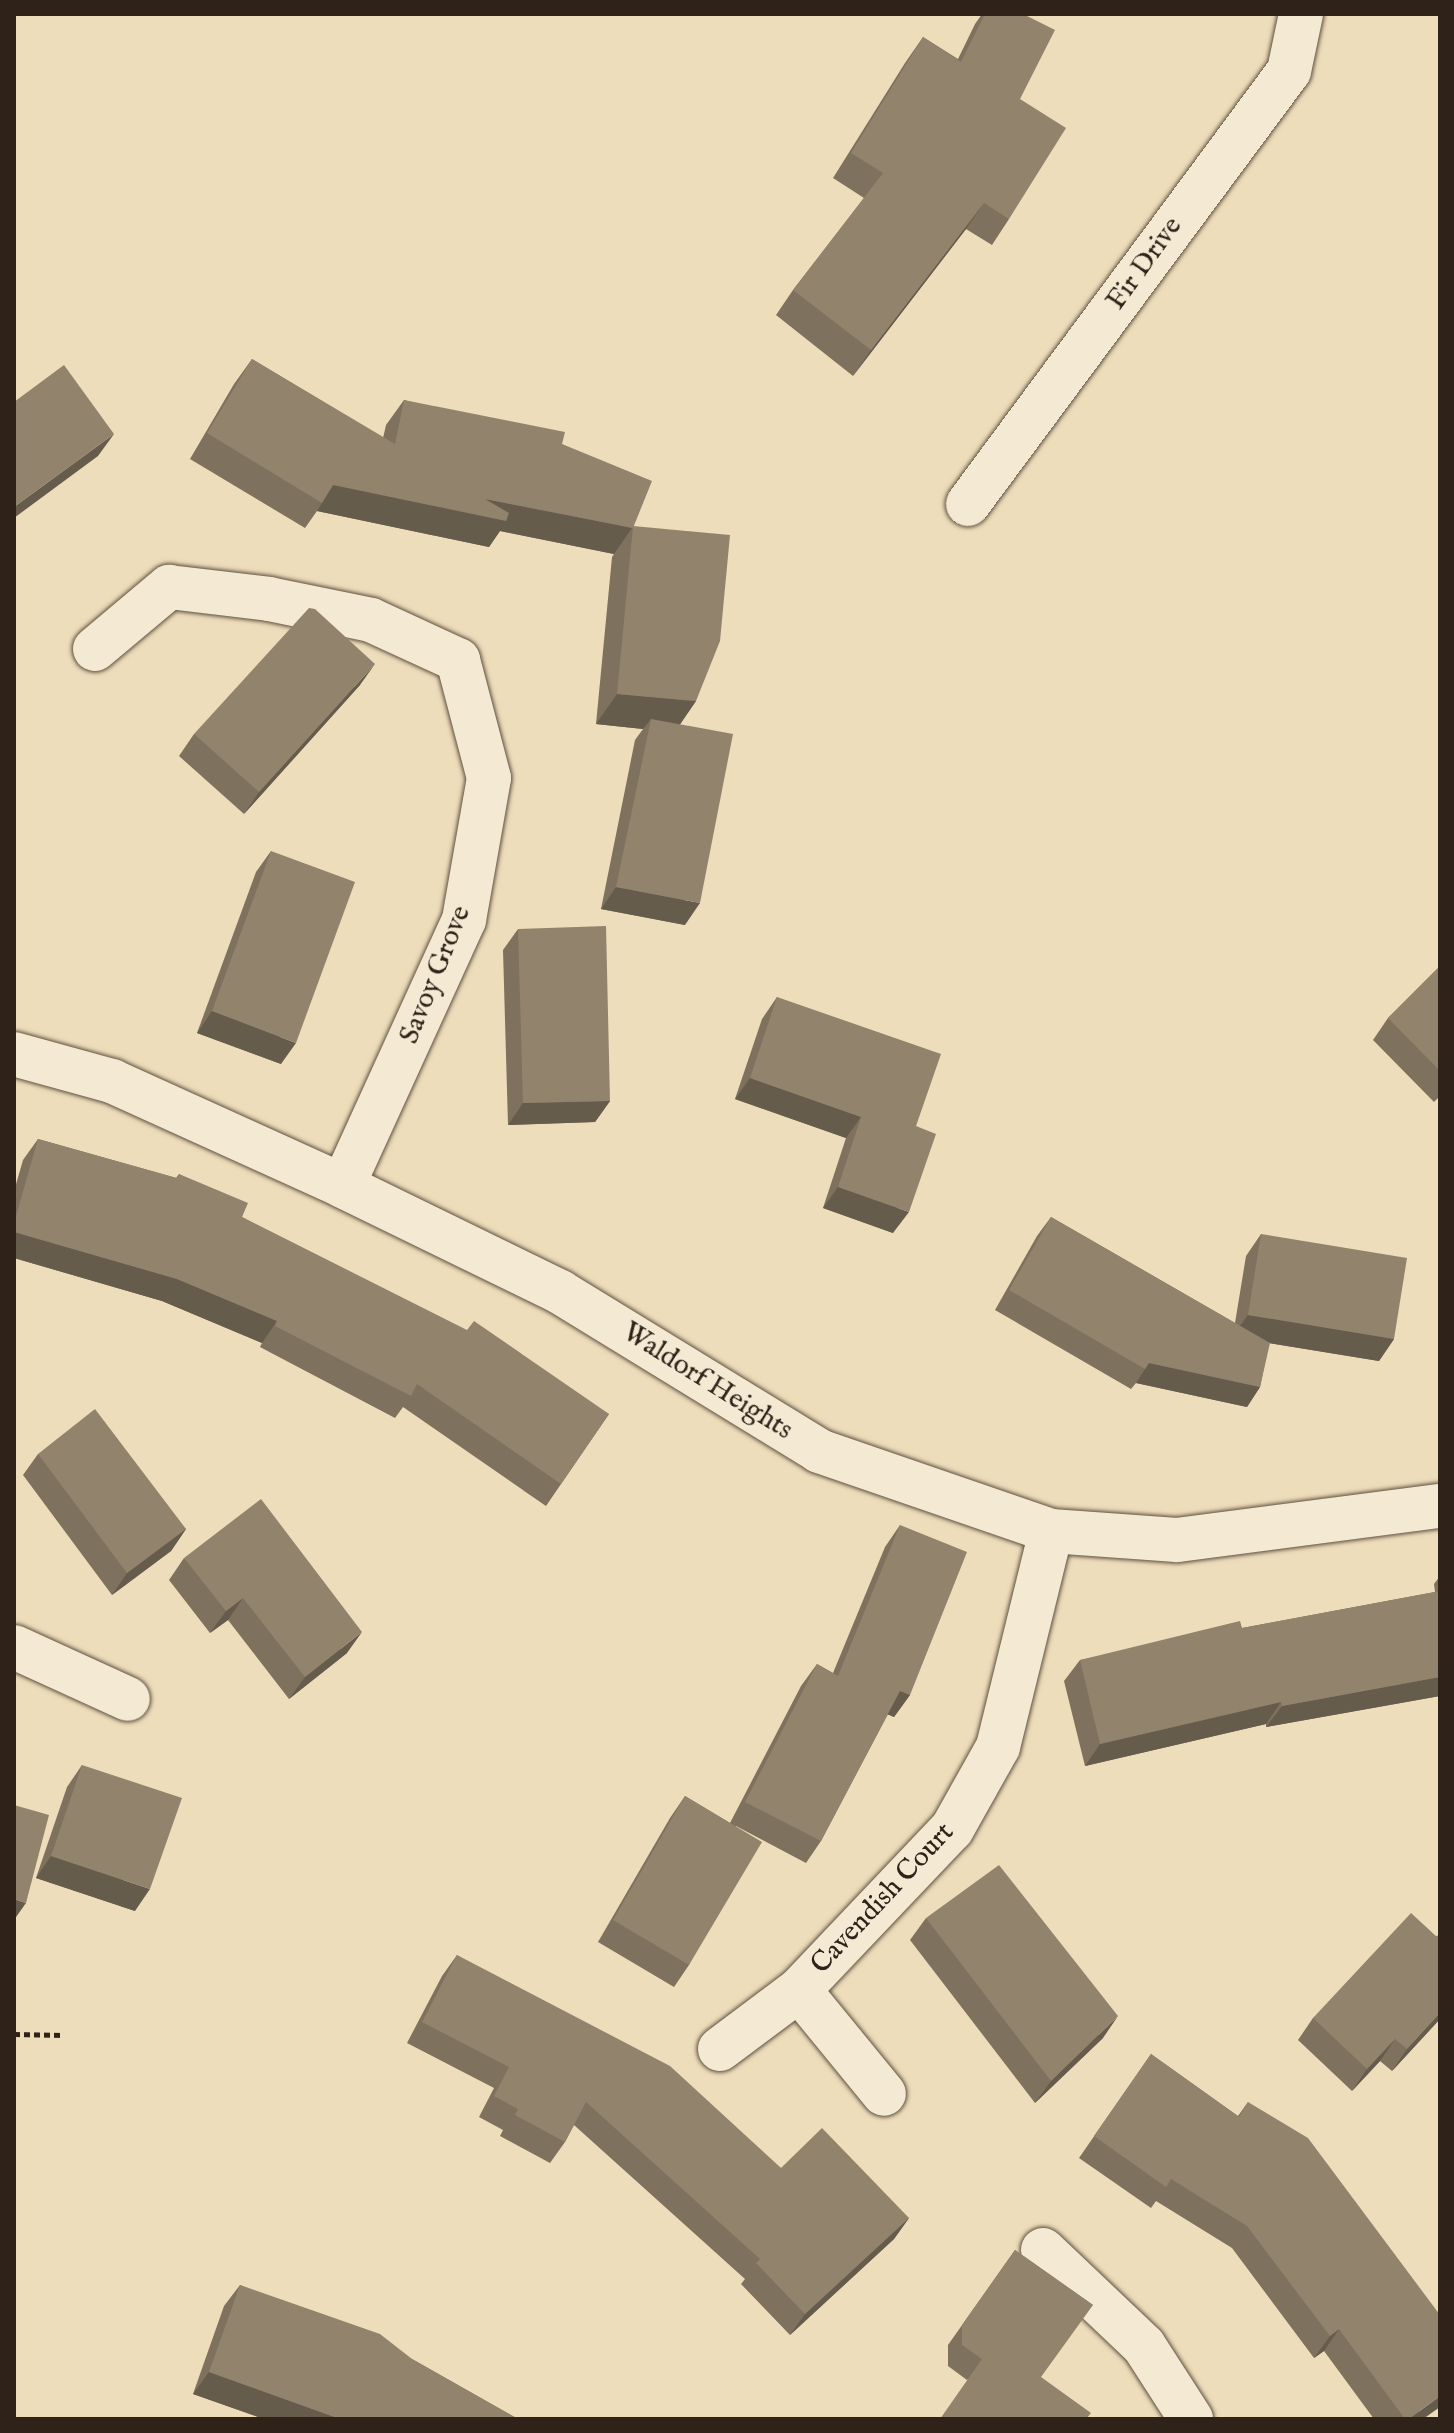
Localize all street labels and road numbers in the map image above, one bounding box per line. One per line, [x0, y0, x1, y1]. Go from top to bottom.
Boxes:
street label: Fir Drive [1100, 211, 1190, 317]
street label: Savoy Grove [393, 901, 479, 1049]
street label: Waldorf Heights [616, 1316, 798, 1448]
street label: Cavendish Court [804, 1816, 962, 1982]

